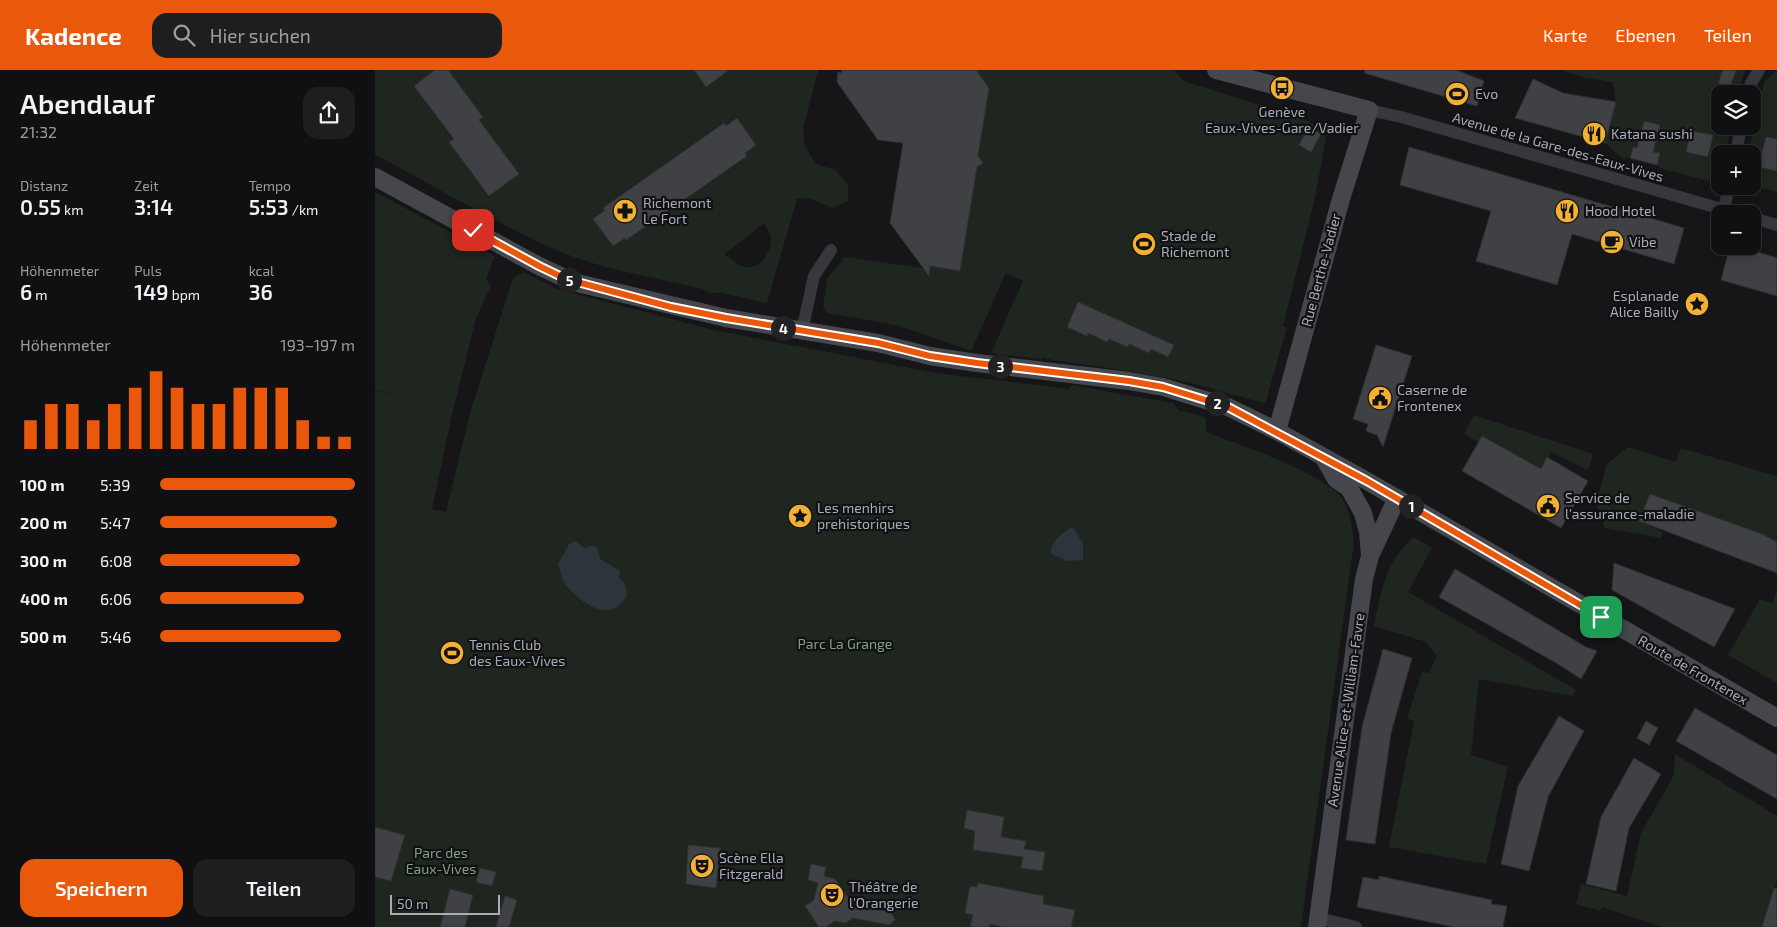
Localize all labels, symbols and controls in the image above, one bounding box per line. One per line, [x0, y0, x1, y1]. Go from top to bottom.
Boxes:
search box [152, 13, 502, 58]
text: Kadence [25, 21, 122, 50]
icon: search [170, 21, 198, 49]
text: Hier suchen [210, 24, 311, 47]
text: Karte [1543, 24, 1587, 46]
text: Ebenen [1615, 24, 1676, 46]
text: Teilen [1704, 24, 1752, 46]
bus stop icon: Genève Eaux-Vives-Gare/Vadier [1269, 75, 1295, 101]
sports icon: Evo [1444, 81, 1470, 107]
place label: Evo [1475, 85, 1498, 102]
map controls [1711, 85, 1761, 255]
button: layers [1711, 85, 1761, 135]
text: Abendlauf [20, 86, 155, 120]
button: share [303, 87, 355, 139]
place label: Genève Eaux-Vives-Gare/Vadier [1205, 103, 1359, 136]
street label: Avenue de la Gare-des-Eaux-Vives [1451, 108, 1666, 185]
restaurant icon: Katana sushi [1581, 121, 1607, 147]
text: 21:32 [20, 122, 57, 141]
place label: Katana sushi [1611, 125, 1693, 142]
button: + [1711, 145, 1761, 195]
text: Distanz [20, 177, 68, 194]
text: Zeit [134, 177, 159, 194]
text: Tempo [249, 177, 291, 194]
text: 0.55 [20, 194, 61, 219]
text: 3:14 [134, 194, 173, 219]
text: 5:53 [249, 194, 289, 219]
place label: Richemont Le Fort [643, 194, 711, 227]
pharmacy icon: Richemont Le Fort [612, 198, 638, 224]
restaurant icon: Hood Hotel [1554, 198, 1580, 224]
text: km [61, 201, 83, 218]
text: /km [289, 201, 318, 218]
place label: Hood Hotel [1585, 202, 1657, 219]
button: − [1711, 205, 1761, 255]
pin [452, 209, 494, 251]
street label: Rue Berthe-Vadier [1297, 211, 1344, 328]
icon: check [459, 216, 487, 244]
place label: Stade de Richemont [1161, 227, 1229, 260]
cafe icon: Vibe [1599, 229, 1625, 255]
sports icon: Stade de Richemont [1131, 231, 1157, 257]
place label: Vibe [1629, 233, 1657, 250]
text: Höhenmeter [20, 262, 99, 279]
text: Puls [134, 262, 162, 279]
text: kcal [249, 262, 274, 279]
pin: 5 [557, 268, 581, 292]
text: 5 [566, 272, 573, 289]
text: 6 [20, 279, 32, 304]
text: 149 [134, 279, 169, 304]
text: 36 [249, 279, 273, 304]
text: m [32, 286, 48, 303]
text: bpm [169, 286, 200, 303]
place label: Esplanade Alice Bailly [1610, 287, 1680, 320]
place icon: Esplanade Alice Bailly [1684, 291, 1710, 317]
pin: 4 [771, 316, 795, 340]
text: 4 [779, 320, 788, 337]
text: Höhenmeter [20, 335, 111, 354]
text: 193–197 m [280, 335, 355, 354]
pin: 3 [987, 354, 1013, 378]
text: 3 [997, 358, 1004, 375]
place label: Caserne de Frontenex [1397, 381, 1467, 414]
public building icon: Caserne de Frontenex [1367, 385, 1393, 411]
pin: 2 [1205, 390, 1229, 416]
text: 2 [1213, 395, 1222, 412]
text: 100 m [20, 475, 65, 494]
text: 5:39 [100, 475, 130, 494]
place label: Service de l'assurance-maladie [1565, 489, 1694, 522]
public building icon: Service de l'assurance-maladie [1535, 493, 1561, 519]
pin: 1 [1399, 494, 1423, 518]
text: 1 [1408, 498, 1415, 515]
place label: Les menhirs prehistoriques [817, 499, 910, 532]
place icon: Les menhirs prehistoriques [787, 503, 813, 529]
text: 200 m [20, 513, 67, 532]
text: 5:47 [100, 513, 130, 532]
text: 300 m [20, 551, 67, 570]
text: 6:08 [100, 551, 132, 570]
text: 400 m [20, 589, 68, 608]
text: 6:06 [100, 589, 132, 608]
pin [1580, 596, 1622, 638]
icon: arrive [1587, 603, 1615, 631]
street label: Avenue Alice-et-William-Favre [1323, 612, 1368, 808]
text: 500 m [20, 627, 67, 646]
text: 5:46 [100, 627, 131, 646]
street label: Route de Frontenex [1635, 631, 1752, 708]
park label: Parc La Grange [798, 635, 892, 652]
place label: Tennis Club des Eaux-Vives [469, 636, 565, 669]
sports icon: Tennis Club des Eaux-Vives [439, 640, 465, 666]
park label: Parc des Eaux-Vives [406, 844, 476, 877]
place label: Scène Ella Fitzgerald [719, 849, 784, 882]
theatre icon: Scène Ella Fitzgerald [689, 853, 715, 879]
button: Speichern [20, 859, 183, 917]
button: Teilen [193, 859, 355, 917]
place label: Théâtre de l'Orangerie [849, 878, 918, 911]
theatre icon: Théâtre de l'Orangerie [819, 882, 845, 908]
scale bar [390, 892, 500, 915]
text: 50 m [397, 895, 428, 912]

